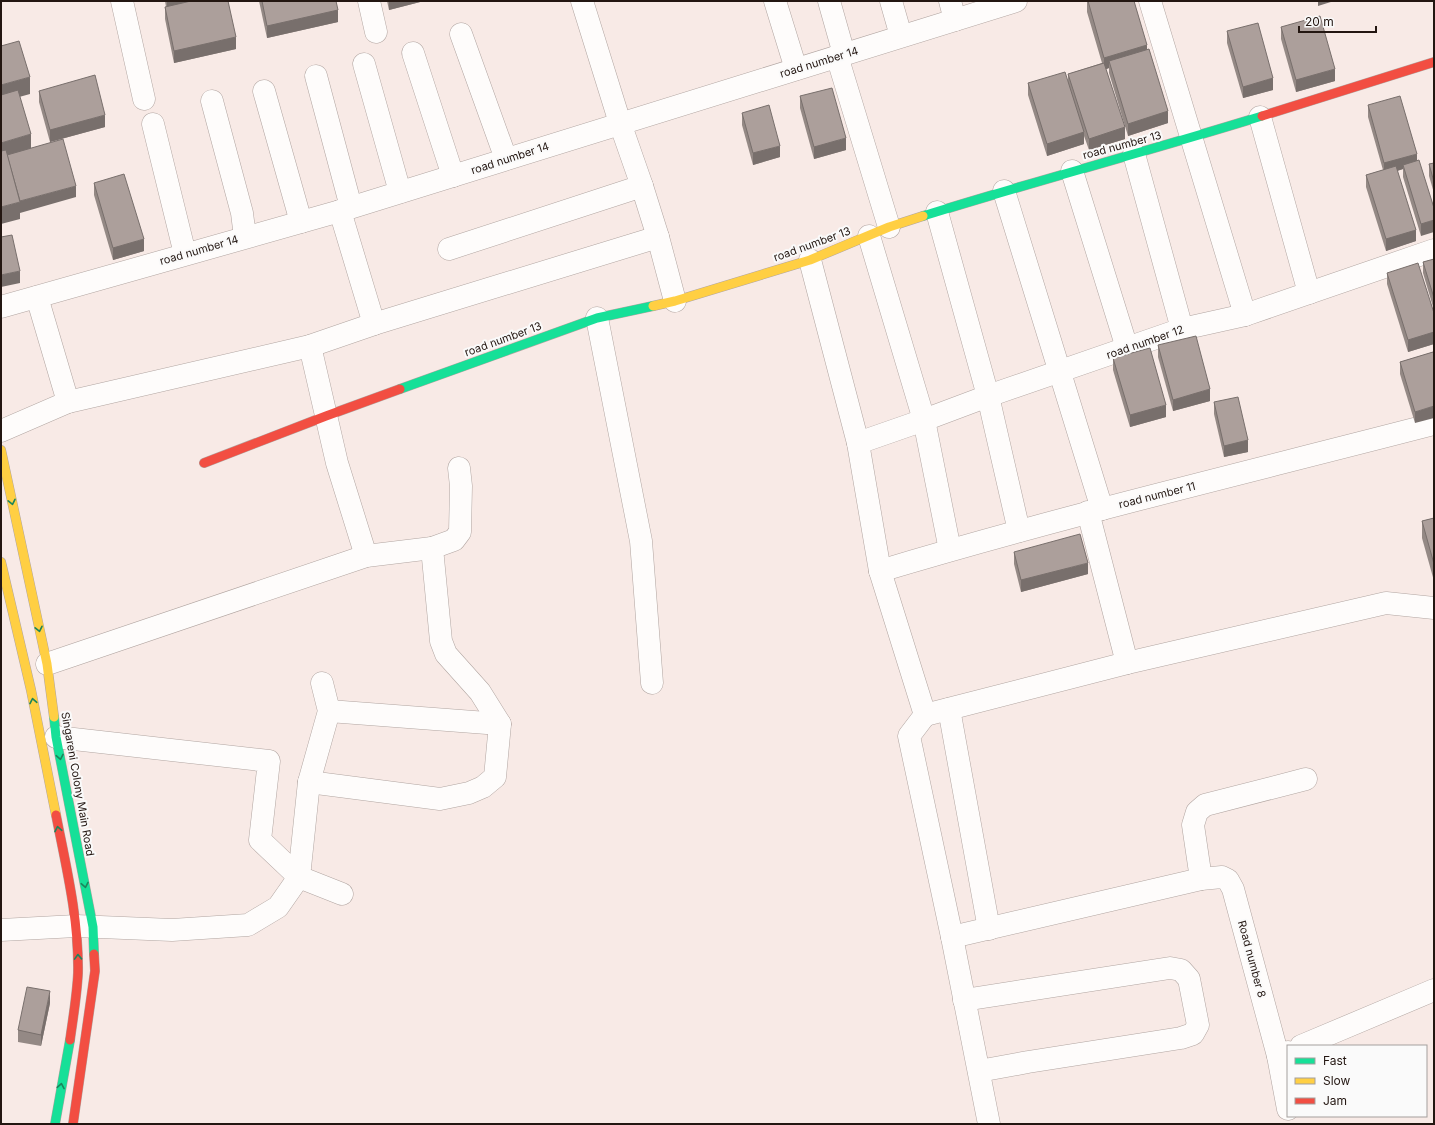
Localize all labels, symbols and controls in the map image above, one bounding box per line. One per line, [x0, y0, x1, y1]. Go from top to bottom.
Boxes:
scale bar [1299, 8, 1376, 34]
text: 20 m [1305, 14, 1334, 29]
street label: road number 14 [778, 43, 860, 81]
street label: road number 13 [1081, 128, 1163, 162]
street label: road number 14 [469, 139, 551, 177]
street label: road number 13 [772, 224, 853, 264]
street label: road number 14 [158, 232, 240, 268]
street label: road number 13 [463, 319, 544, 359]
street label: road number 12 [1104, 322, 1186, 362]
street label: road number 11 [1117, 479, 1197, 511]
one-way arrow [8, 498, 16, 505]
one-way arrow [34, 626, 43, 632]
one-way arrow [29, 698, 37, 704]
street label: Singareni Colony Main Road [58, 711, 98, 857]
one-way arrow [56, 754, 64, 760]
one-way arrow [55, 825, 63, 832]
one-way arrow [80, 881, 89, 888]
street label: Road number 8 [1235, 919, 1269, 999]
one-way arrow [73, 954, 82, 960]
legend [1287, 1045, 1427, 1117]
text: Fast [1323, 1053, 1347, 1068]
text: Slow [1323, 1073, 1351, 1088]
one-way arrow [56, 1082, 65, 1089]
text: Jam [1323, 1093, 1347, 1108]

